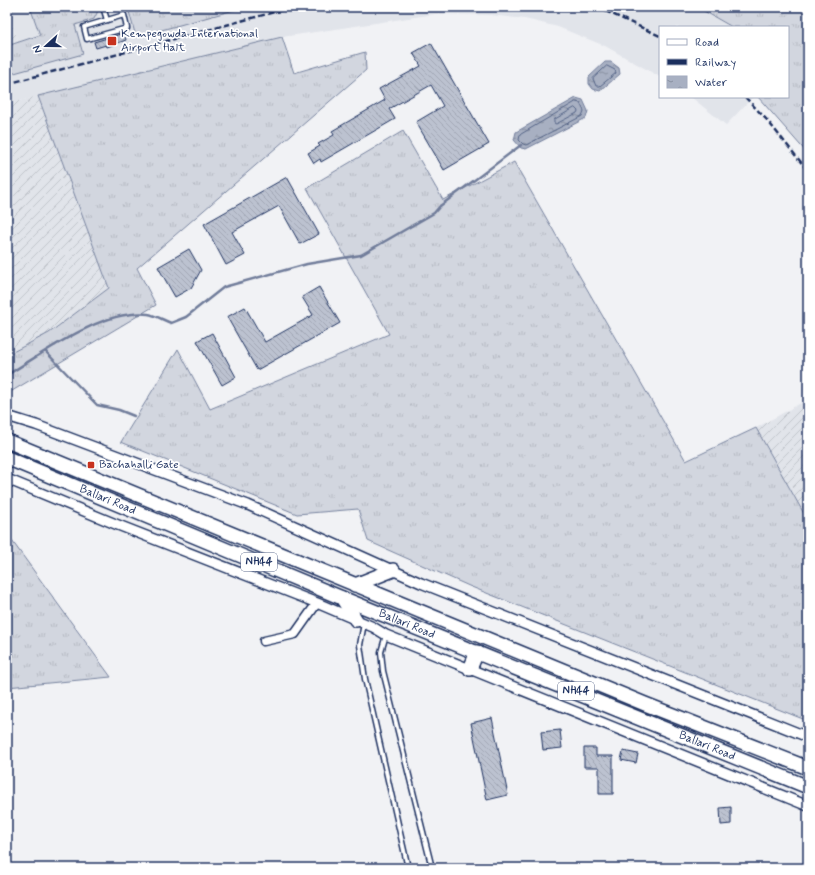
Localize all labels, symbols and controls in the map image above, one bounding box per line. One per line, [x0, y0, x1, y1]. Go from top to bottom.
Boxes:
north arrow [26, 26, 66, 66]
place label: Kempegowda International Airport Halt [121, 26, 258, 56]
legend [659, 26, 789, 98]
marker: Kempegowda International Airport Halt [106, 35, 118, 47]
text: Road [695, 35, 719, 51]
text: N [30, 43, 45, 55]
text: Railway [695, 55, 737, 71]
text: Water [695, 75, 727, 91]
place label: Bachahalli Gate [99, 457, 179, 473]
marker: Bachahalli Gate [86, 460, 96, 470]
street label: Ballari Road [77, 481, 138, 519]
road number: NH44 [241, 553, 277, 571]
street label: Ballari Road [376, 606, 437, 643]
road number: NH44 [558, 682, 594, 700]
street label: Ballari Road [676, 727, 738, 765]

